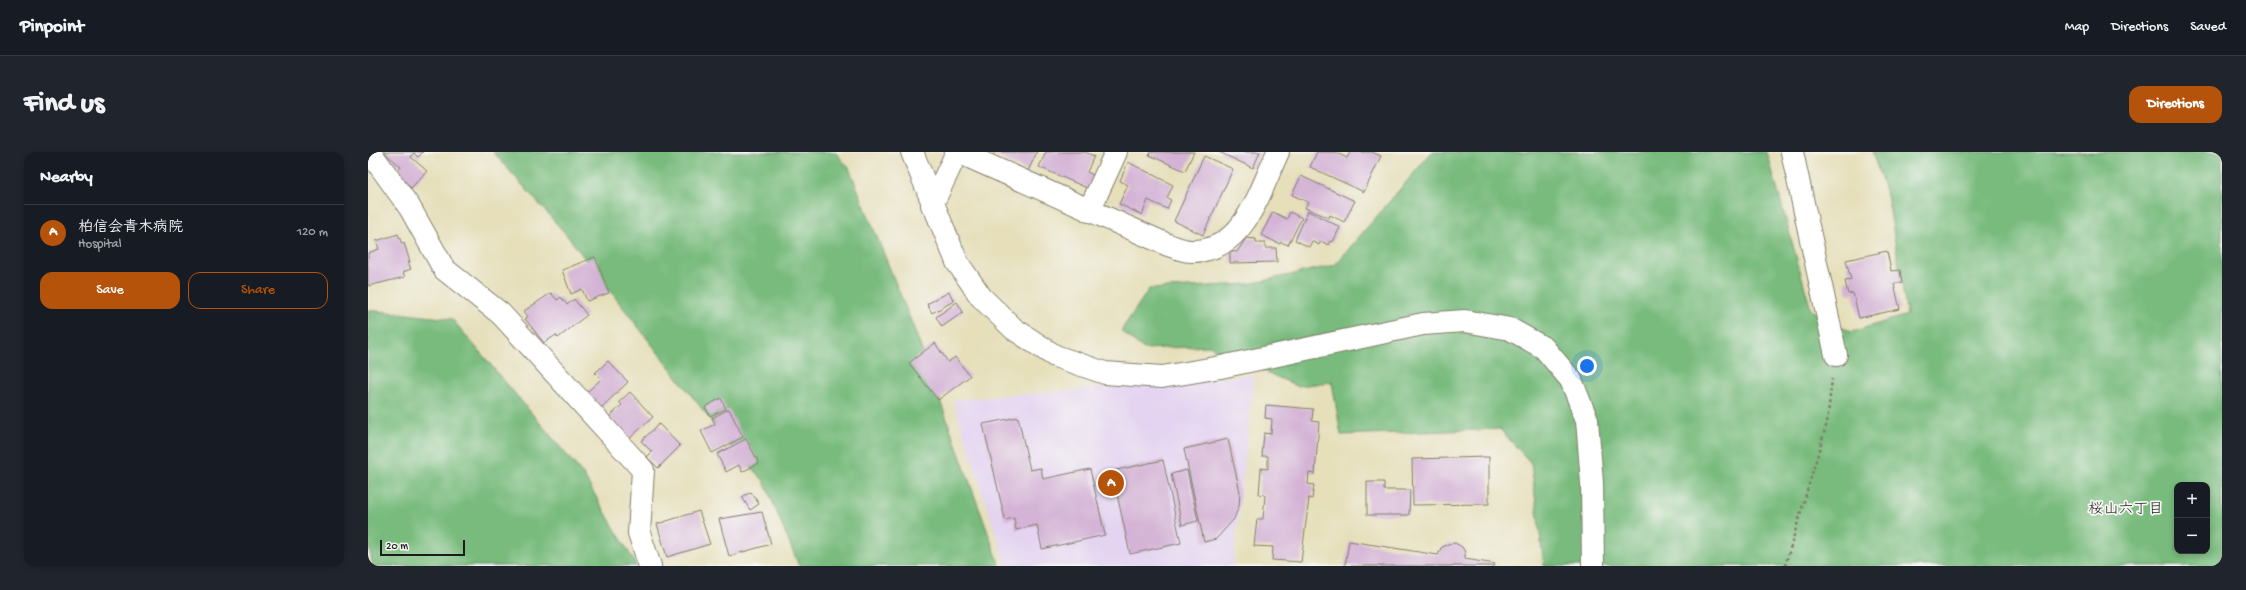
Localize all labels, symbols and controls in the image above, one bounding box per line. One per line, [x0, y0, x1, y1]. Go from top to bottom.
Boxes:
text: Pinpoint [20, 16, 84, 39]
text: Map [2065, 19, 2089, 36]
text: Directions [2111, 19, 2168, 36]
text: Saved [2190, 19, 2226, 36]
button: Directions [2129, 86, 2222, 123]
text: Find us [24, 88, 104, 121]
text: Nearby [40, 168, 93, 188]
text: 柏信会青木病院 [78, 219, 183, 237]
text: A [49, 225, 57, 240]
text: 120 m [297, 225, 328, 240]
text: Hospital [78, 237, 122, 252]
button: Save [40, 272, 180, 309]
button: Share [188, 272, 328, 309]
your location [1577, 356, 1597, 376]
pin: A [1098, 468, 1124, 498]
map controls [2174, 482, 2210, 554]
button: + [2174, 482, 2210, 518]
district label: 桜山六丁目 [2088, 501, 2164, 519]
button: − [2174, 518, 2210, 554]
scale bar [380, 538, 465, 557]
text: 20 m [386, 541, 408, 553]

